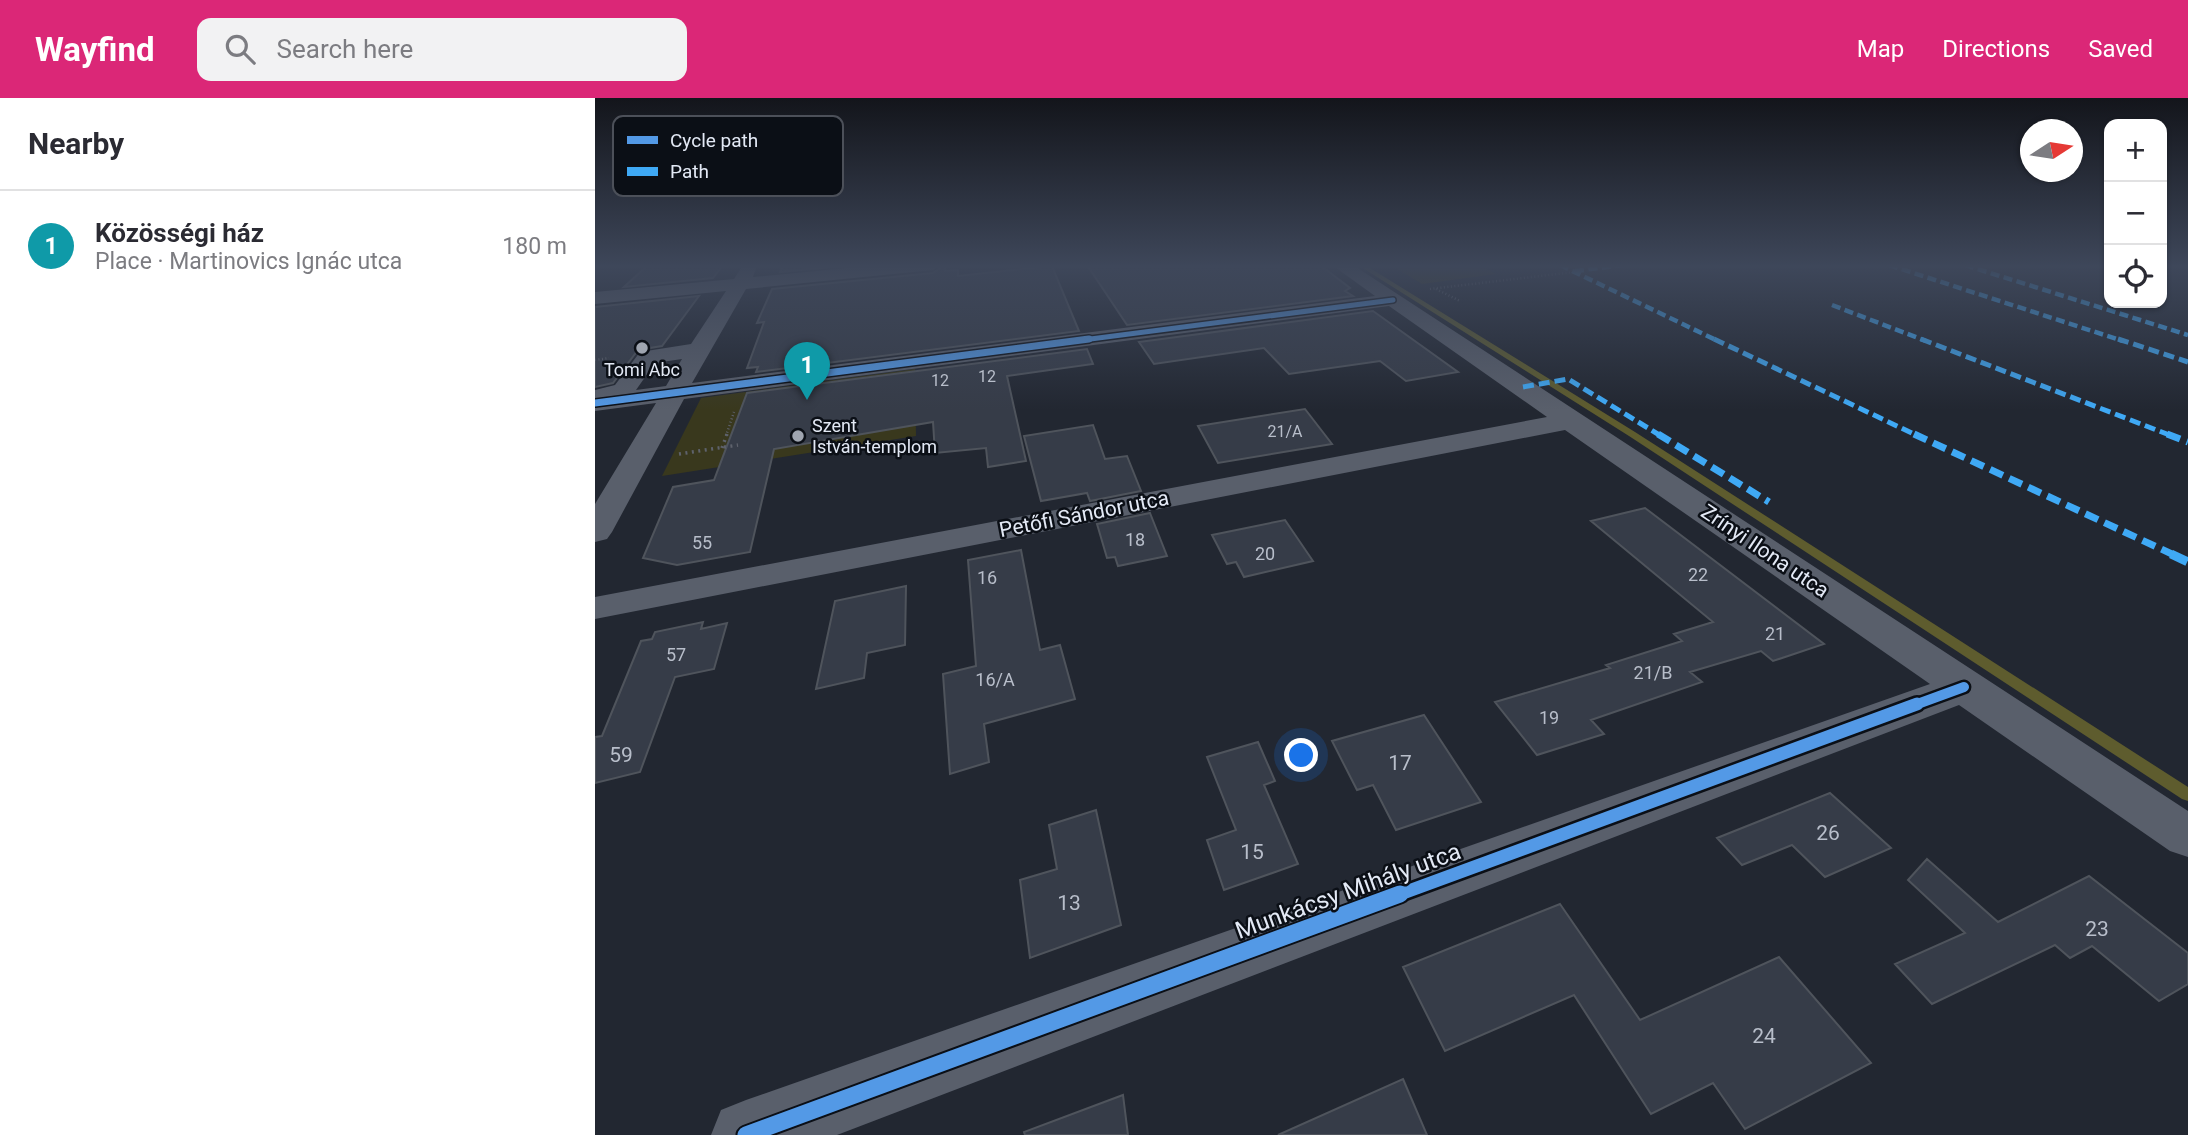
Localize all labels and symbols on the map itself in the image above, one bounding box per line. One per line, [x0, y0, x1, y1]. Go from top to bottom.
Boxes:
legend [613, 116, 843, 196]
north arrow [2020, 119, 2083, 182]
text: Cycle path [670, 129, 758, 152]
text: Path [670, 160, 709, 183]
marker: Tomi Abc [634, 340, 650, 356]
pin: 1 [784, 342, 830, 400]
place label: Tomi Abc [604, 359, 680, 380]
house number: 12 [978, 367, 996, 386]
house number: 12 [931, 371, 949, 390]
place label: Szent István-templom [812, 415, 937, 457]
house number: 21/A [1267, 422, 1303, 441]
marker: Szent István-templom [790, 428, 806, 444]
street label: Petőfi Sándor utca [997, 486, 1171, 542]
street label: Zrínyi Ilona utca [1697, 499, 1833, 603]
house number: 18 [1125, 529, 1145, 550]
house number: 55 [692, 532, 712, 553]
house number: 20 [1255, 543, 1275, 564]
house number: 22 [1688, 564, 1708, 585]
house number: 16 [977, 567, 997, 588]
house number: 21 [1765, 623, 1785, 644]
house number: 57 [666, 644, 686, 665]
house number: 21/B [1634, 662, 1672, 683]
house number: 16/A [975, 669, 1015, 690]
house number: 19 [1539, 707, 1559, 728]
your location [1284, 738, 1318, 772]
house number: 59 [609, 743, 633, 767]
house number: 17 [1388, 751, 1412, 775]
house number: 26 [1816, 821, 1840, 845]
street label: Munkácsy Mihály utca [1231, 837, 1465, 945]
house number: 15 [1240, 840, 1264, 864]
house number: 13 [1057, 891, 1081, 915]
house number: 23 [2085, 917, 2109, 941]
house number: 24 [1752, 1024, 1776, 1048]

